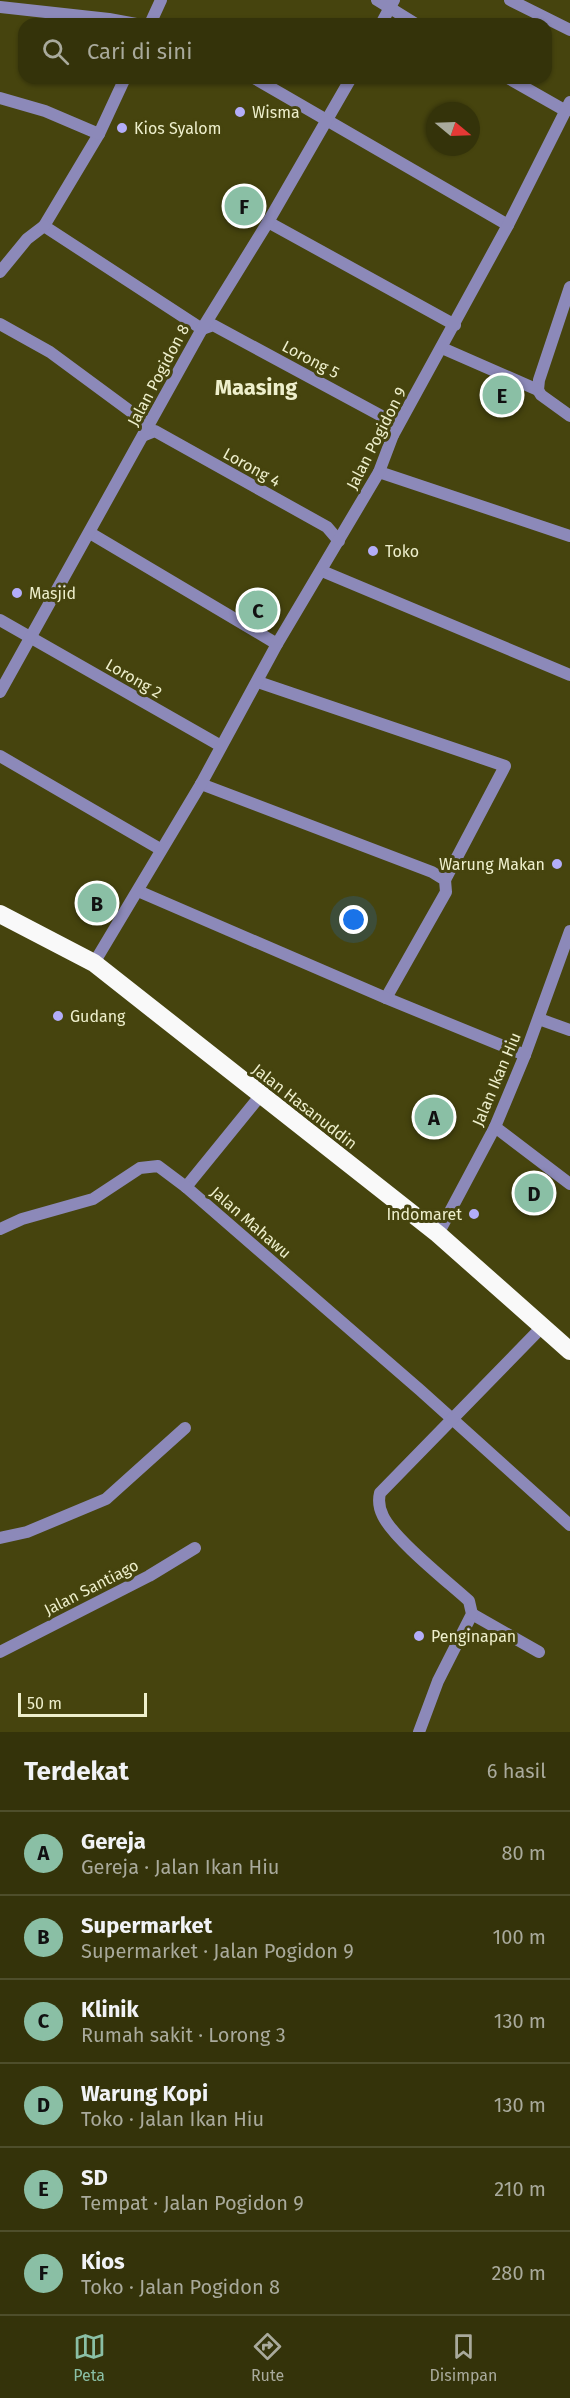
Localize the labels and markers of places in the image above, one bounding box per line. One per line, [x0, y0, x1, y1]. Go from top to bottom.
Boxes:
place label: Wisma [252, 103, 300, 122]
marker: Wisma [233, 105, 247, 119]
place label: Kios Syalom [134, 119, 221, 138]
marker: Kios Syalom [115, 121, 129, 135]
pin: F [224, 184, 264, 228]
pin: E [482, 372, 522, 418]
place label: Toko [385, 542, 419, 561]
marker: Toko [366, 544, 380, 558]
place label: Masjid [29, 584, 76, 603]
marker: Masjid [10, 586, 24, 600]
pin: C [238, 588, 278, 632]
place label: Warung Makan [439, 855, 545, 874]
marker: Warung Makan [550, 857, 564, 871]
pin: B [78, 880, 116, 926]
place label: Gudang [70, 1007, 126, 1026]
marker: Gudang [51, 1009, 65, 1023]
pin: A [414, 1094, 454, 1140]
pin: D [514, 1170, 554, 1216]
place label: Indomaret [386, 1205, 462, 1224]
marker: Indomaret [467, 1207, 481, 1221]
place label: Penginapan [431, 1627, 516, 1646]
marker: Penginapan [412, 1629, 426, 1643]

